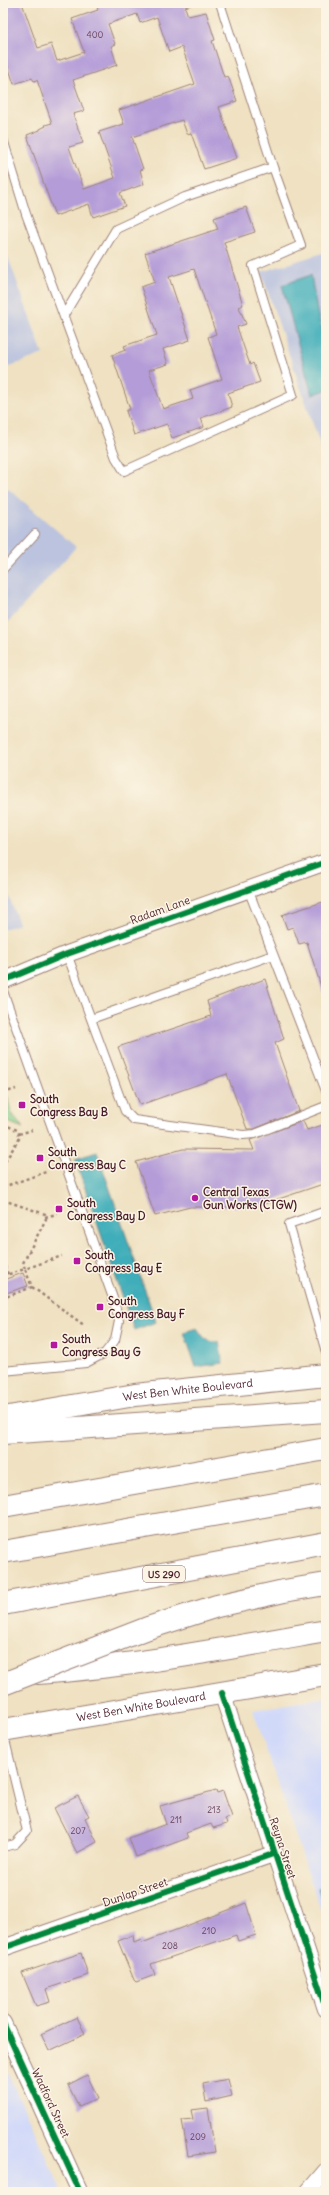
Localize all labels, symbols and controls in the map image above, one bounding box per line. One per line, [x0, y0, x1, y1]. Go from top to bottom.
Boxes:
house number: 400 [86, 29, 104, 40]
street label: Radam Lane [128, 893, 192, 927]
place label: South Congress Bay B [30, 1092, 108, 1120]
marker: South Congress Bay B [17, 1100, 27, 1110]
place label: South Congress Bay C [48, 1145, 127, 1173]
marker: South Congress Bay C [35, 1153, 45, 1163]
place label: Central Texas Gun Works (CTGW) [203, 1185, 298, 1213]
marker: Central Texas Gun Works (CTGW) [190, 1193, 200, 1203]
place label: South Congress Bay D [67, 1196, 146, 1224]
marker: South Congress Bay D [54, 1204, 64, 1214]
place label: South Congress Bay E [85, 1248, 163, 1276]
marker: South Congress Bay E [72, 1256, 82, 1266]
place label: South Congress Bay F [108, 1294, 186, 1322]
marker: South Congress Bay F [95, 1302, 105, 1312]
place label: South Congress Bay G [62, 1332, 141, 1360]
marker: South Congress Bay G [49, 1340, 59, 1350]
street label: West Ben White Boulevard [122, 1376, 254, 1404]
road number: US 290 [143, 1566, 185, 1582]
street label: West Ben White Boulevard [75, 1689, 207, 1724]
house number: 213 [207, 1804, 221, 1815]
house number: 211 [170, 1814, 182, 1825]
street label: Reyna Street [267, 1816, 300, 1881]
house number: 207 [70, 1825, 86, 1836]
street label: Dunlap Street [101, 1874, 170, 1910]
house number: 210 [202, 1925, 216, 1936]
house number: 208 [162, 1940, 178, 1951]
street label: Wadford Street [29, 2066, 73, 2140]
house number: 209 [190, 2131, 206, 2142]

